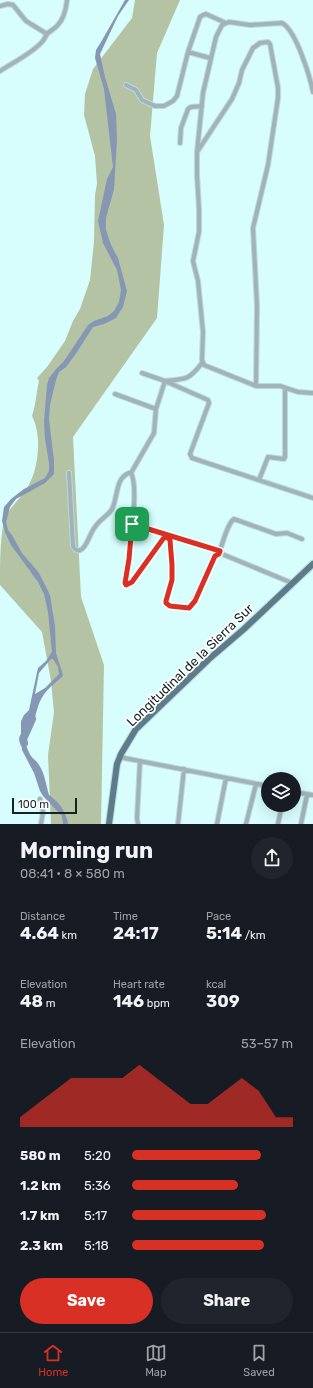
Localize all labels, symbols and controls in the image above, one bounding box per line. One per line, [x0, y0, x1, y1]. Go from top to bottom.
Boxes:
pin [115, 507, 149, 541]
icon: arrive [121, 513, 143, 535]
street label: Longitudinal de la Sierra Sur [124, 601, 257, 730]
map controls [261, 772, 301, 812]
button: layers [261, 772, 301, 812]
scale bar [12, 796, 77, 815]
text: 100 m [18, 798, 49, 811]
text: Morning run [20, 837, 153, 864]
button: share [251, 837, 293, 879]
text: 08:41 · 8 × 580 m [20, 866, 125, 881]
text: Distance [20, 910, 65, 923]
text: Time [113, 910, 138, 923]
text: Pace [206, 910, 231, 923]
text: 4.64 [20, 923, 59, 943]
text: 24:17 [113, 923, 159, 943]
text: 5:14 [206, 923, 242, 943]
text: km [59, 929, 77, 942]
text: /km [242, 929, 265, 942]
text: Elevation [20, 978, 67, 991]
text: Heart rate [113, 978, 165, 991]
text: kcal [206, 978, 226, 991]
text: 48 [20, 991, 43, 1011]
text: 146 [113, 991, 144, 1011]
text: 309 [206, 991, 240, 1011]
text: m [43, 997, 56, 1010]
text: bpm [144, 997, 170, 1010]
text: Elevation [20, 1036, 76, 1051]
text: 53–57 m [241, 1036, 293, 1051]
text: 580 m [20, 1148, 61, 1163]
text: 5:20 [84, 1148, 111, 1163]
text: 1.2 km [20, 1178, 61, 1193]
text: 5:36 [84, 1178, 111, 1193]
text: 1.7 km [20, 1208, 60, 1223]
text: 5:17 [84, 1208, 107, 1223]
text: 2.3 km [20, 1238, 63, 1253]
text: 5:18 [84, 1238, 109, 1253]
button: Save [20, 1278, 153, 1324]
button: Share [161, 1278, 293, 1324]
tab: Home [38, 1342, 68, 1379]
tab: Map [145, 1342, 167, 1379]
tab: Saved [243, 1342, 275, 1379]

